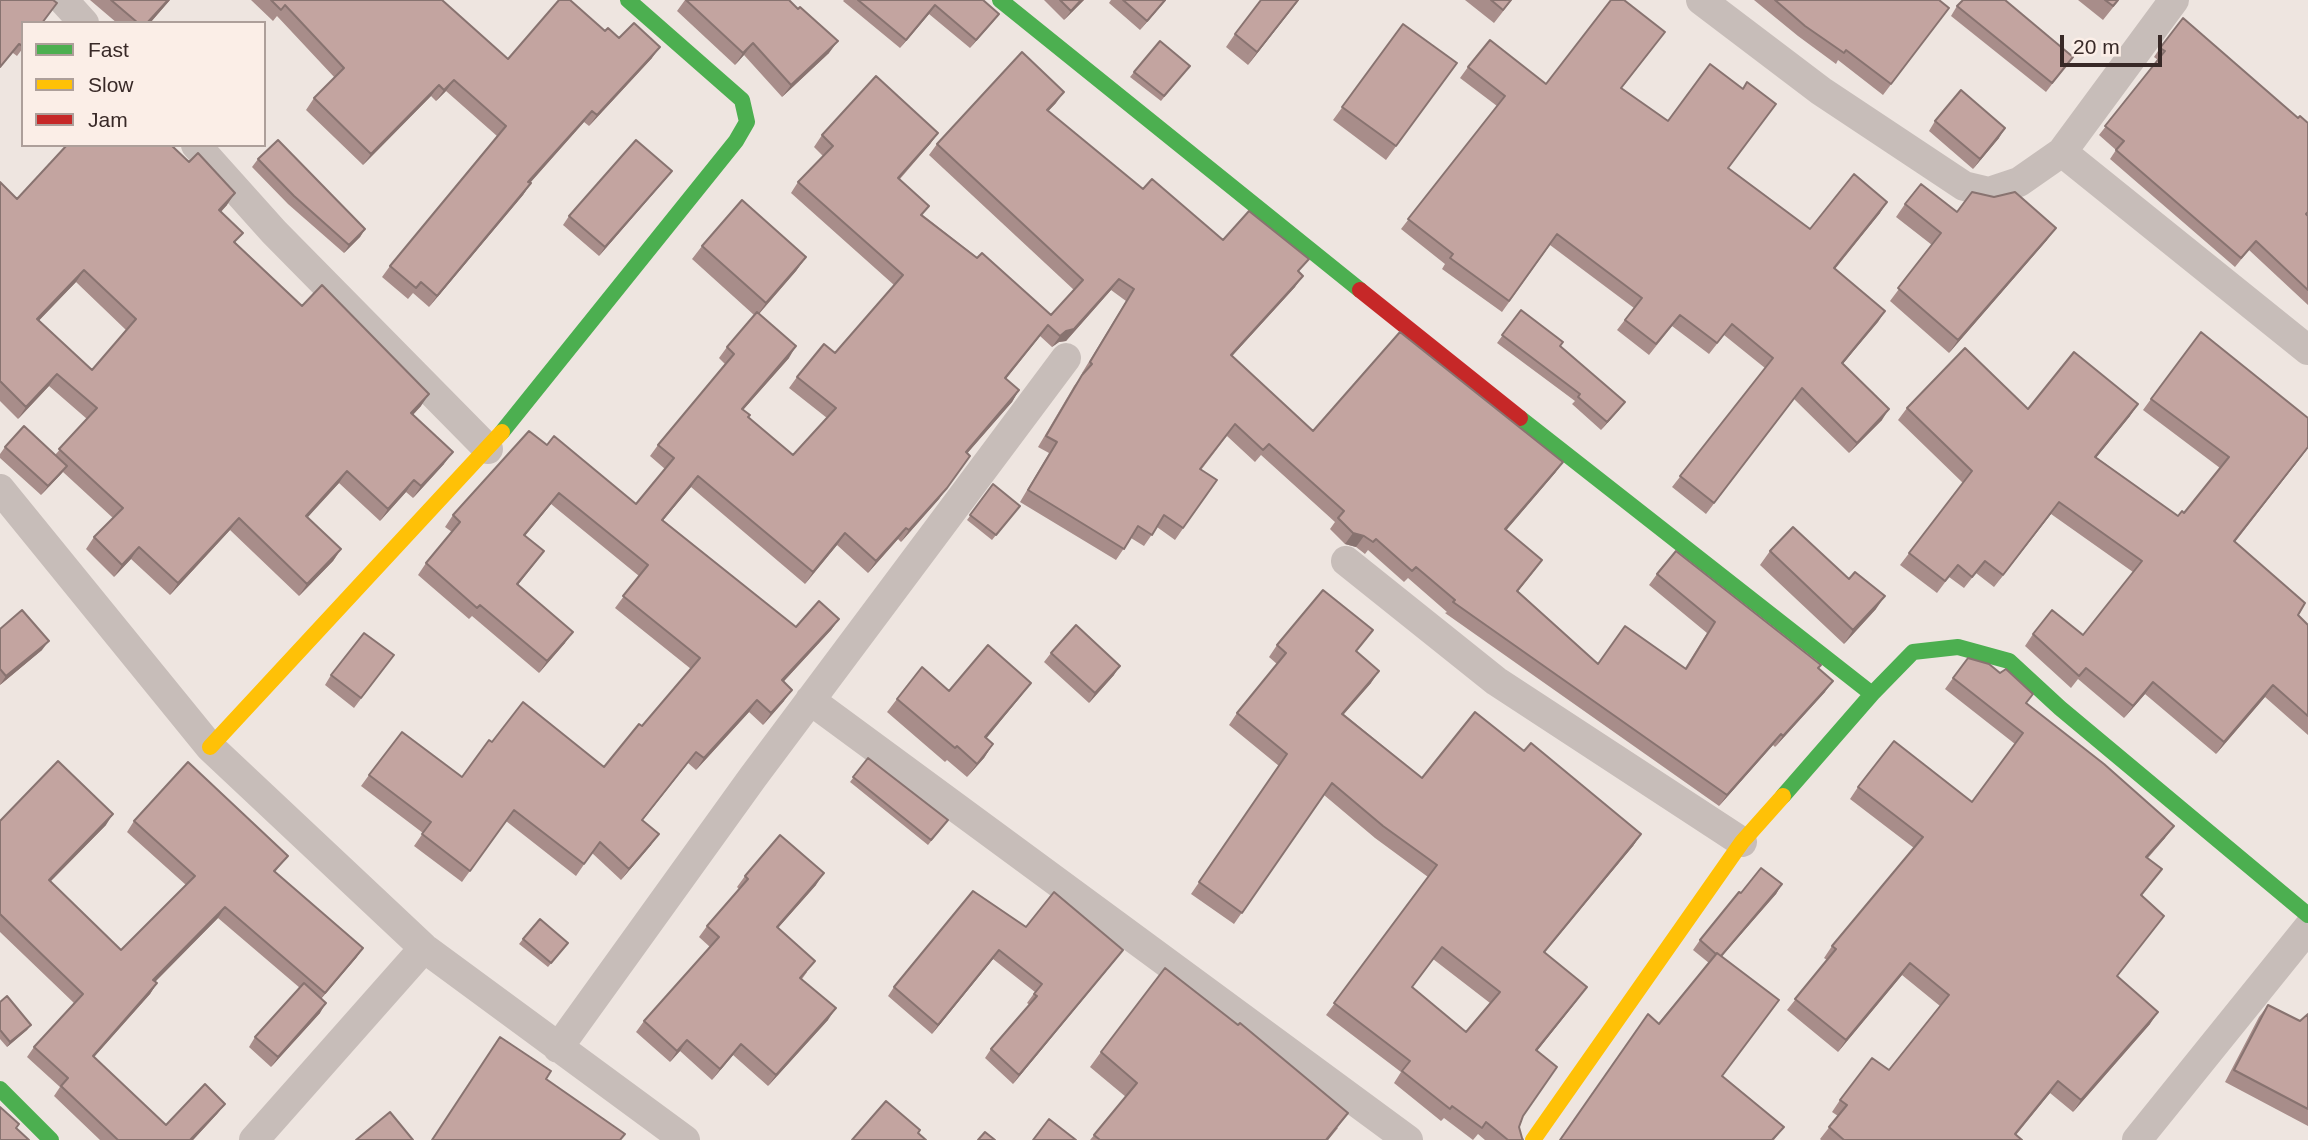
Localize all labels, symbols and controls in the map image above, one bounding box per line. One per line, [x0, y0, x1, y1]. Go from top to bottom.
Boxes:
legend [21, 21, 266, 147]
scale bar [2063, 21, 2164, 65]
text: 20 m [2073, 35, 2120, 58]
text: Fast [88, 38, 129, 61]
text: Slow [88, 73, 134, 96]
text: Jam [88, 108, 128, 131]

